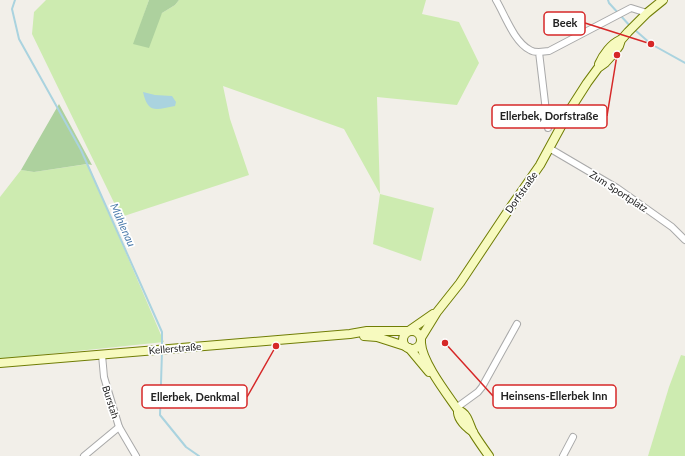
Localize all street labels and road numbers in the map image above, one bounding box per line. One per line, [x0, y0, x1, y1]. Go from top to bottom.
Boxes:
street label: Zum Sportplatz [588, 168, 651, 215]
street label: Dorfstraße [502, 169, 540, 215]
street label: Kellerstraße [148, 340, 202, 356]
street label: Burstah [100, 384, 122, 420]

